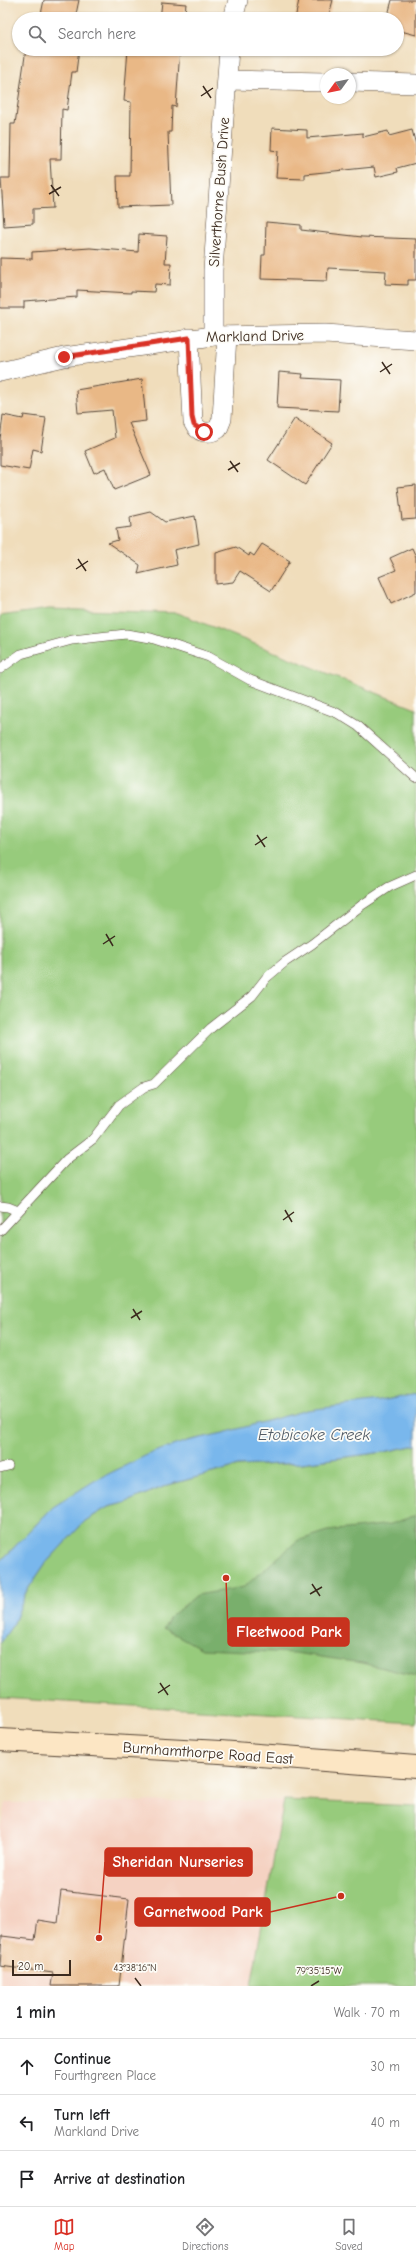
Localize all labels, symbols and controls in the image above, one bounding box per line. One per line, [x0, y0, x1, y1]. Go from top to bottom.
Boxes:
search box [12, 12, 404, 56]
icon: search [26, 23, 48, 45]
text: Search here [58, 25, 136, 43]
north arrow [320, 68, 356, 104]
street label: Silverthorne Bush Drive [205, 116, 233, 267]
street label: Markland Drive [206, 326, 305, 346]
route end [55, 348, 73, 366]
route start [195, 423, 213, 441]
water label: Etobicoke Creek [258, 1426, 370, 1444]
callout: Fleetwood Park [228, 1618, 349, 1646]
text: Fleetwood Park [236, 1623, 342, 1641]
street label: Burnhamthorpe Road East [122, 1738, 295, 1768]
callout: Sheridan Nurseries [105, 1848, 252, 1876]
text: Sheridan Nurseries [112, 1853, 244, 1871]
callout: Garnetwood Park [135, 1898, 270, 1926]
text: Garnetwood Park [143, 1903, 263, 1921]
scale bar [12, 1958, 71, 1977]
text: 20 m [18, 1960, 43, 1973]
text: 43°38'16"N [113, 1962, 157, 1974]
text: 79°35'15"W [296, 1965, 342, 1977]
text: 1 min [16, 2003, 56, 2022]
text: Walk · 70 m [334, 2005, 400, 2020]
text: Continue [54, 2050, 111, 2068]
icon: ahead [16, 2056, 38, 2078]
text: 30 m [370, 2059, 400, 2074]
text: Fourthgreen Place [54, 2068, 156, 2083]
text: Turn left [54, 2106, 110, 2124]
icon: left [16, 2112, 38, 2134]
text: 40 m [371, 2115, 400, 2130]
text: Markland Drive [54, 2124, 139, 2139]
icon: arrive [16, 2168, 38, 2190]
text: Arrive at destination [54, 2170, 185, 2188]
tab: Map [53, 2216, 75, 2253]
tab: Directions [182, 2216, 229, 2253]
tab: Saved [335, 2216, 363, 2253]

